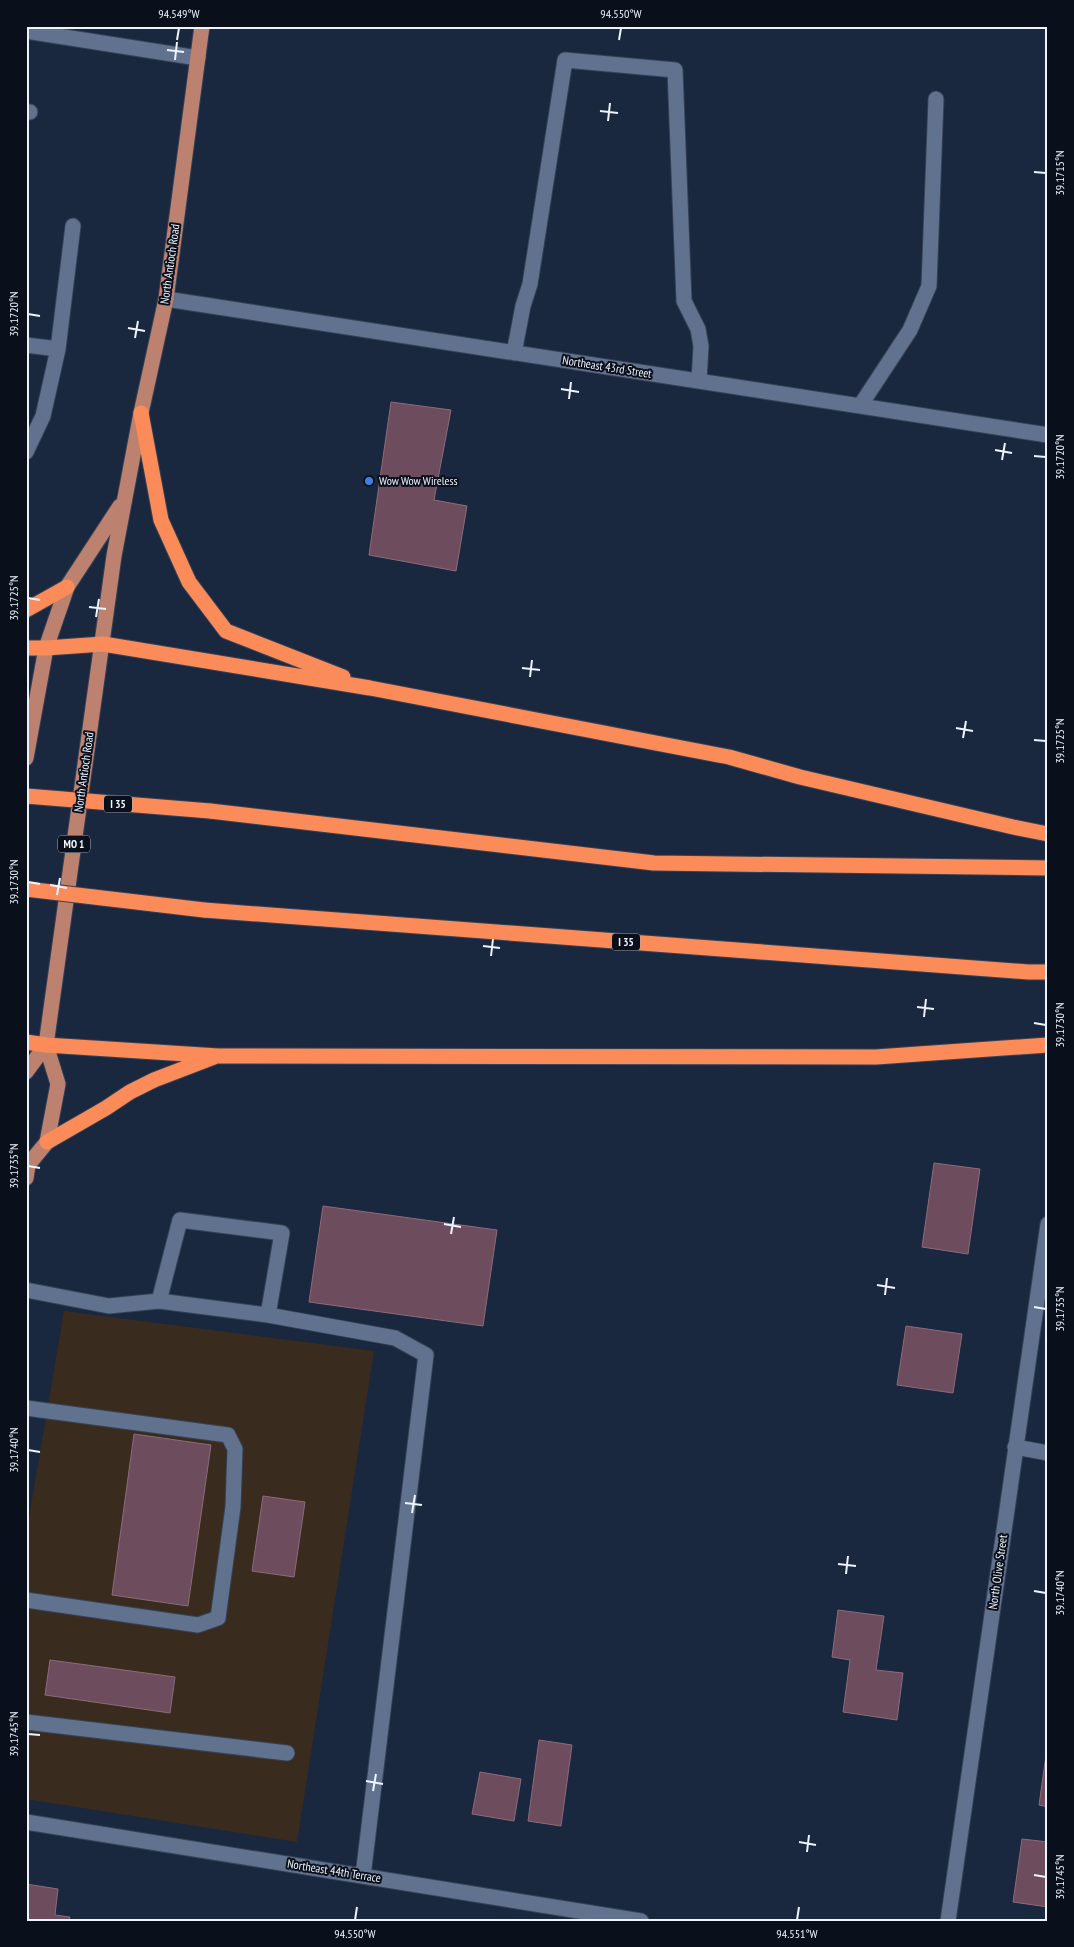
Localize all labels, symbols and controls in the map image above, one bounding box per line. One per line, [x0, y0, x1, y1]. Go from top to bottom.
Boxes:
text: 94.549°W [158, 6, 200, 21]
text: 94.550°W [600, 6, 642, 21]
text: 39.1715°N [1052, 150, 1067, 196]
street label: North Antioch Road [156, 223, 183, 305]
text: 39.1720°N [6, 291, 21, 337]
street label: Northeast 43rd Street [561, 352, 653, 381]
text: 39.1720°N [1052, 434, 1067, 480]
place label: Wow Wow Wireless [379, 473, 458, 488]
marker: Wow Wow Wireless [363, 475, 375, 487]
text: 39.1725°N [6, 575, 21, 621]
text: 39.1725°N [1052, 718, 1067, 764]
street label: North Antioch Road [70, 731, 97, 813]
road number: I 35 [104, 796, 132, 812]
road number: MO 1 [58, 836, 90, 852]
text: 39.1730°N [6, 859, 21, 905]
road number: I 35 [612, 934, 640, 950]
text: 39.1730°N [1052, 1002, 1067, 1048]
text: 39.1735°N [6, 1143, 21, 1189]
text: 39.1735°N [1052, 1286, 1067, 1332]
text: 39.1740°N [6, 1427, 21, 1473]
street label: North Olive Street [985, 1533, 1010, 1610]
text: 39.1740°N [1052, 1570, 1067, 1616]
text: 39.1745°N [6, 1711, 21, 1757]
text: 39.1745°N [1052, 1854, 1067, 1900]
street label: Northeast 44th Terrace [286, 1856, 382, 1885]
text: 94.550°W [334, 1926, 376, 1941]
text: 94.551°W [776, 1926, 818, 1941]

